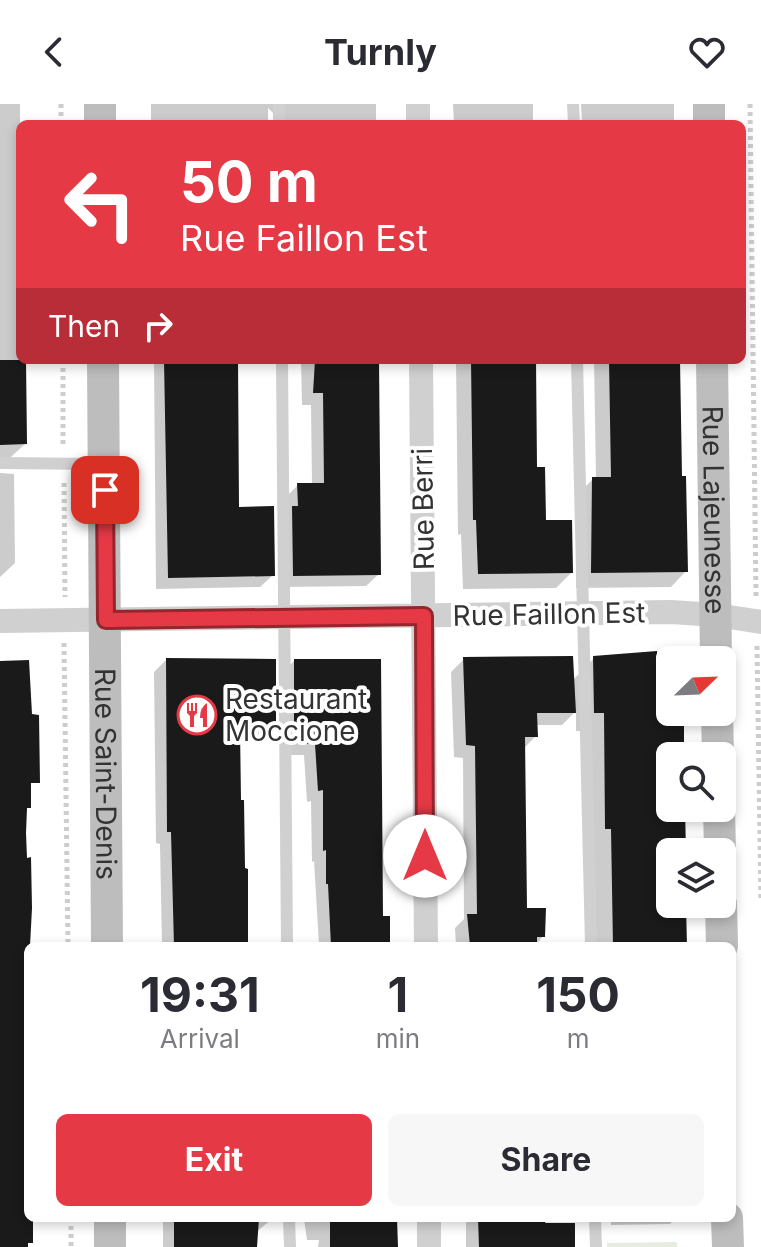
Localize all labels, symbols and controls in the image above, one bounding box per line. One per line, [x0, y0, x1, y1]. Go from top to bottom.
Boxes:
icon: back [32, 30, 76, 74]
text: Turnly [324, 30, 437, 74]
icon: heart [685, 30, 729, 74]
text: 50 m [180, 148, 318, 216]
icon: left [48, 152, 152, 256]
text: Rue Faillon Est [180, 216, 428, 260]
icon: right [136, 304, 180, 348]
text: Then [48, 308, 120, 344]
street label: Rue Lajeunesse [696, 405, 732, 615]
street label: Rue Berri [405, 448, 441, 570]
pin [71, 456, 139, 524]
icon: arrive [83, 468, 127, 512]
street label: Rue Faillon Est [452, 595, 646, 633]
north arrow [656, 646, 736, 726]
map controls [656, 646, 736, 918]
street label: Rue Saint-Denis [88, 668, 124, 880]
place label: Restaurant Moccione [225, 682, 367, 748]
restaurant icon: Restaurant Moccione [176, 694, 218, 736]
button: search [656, 742, 736, 822]
position arrow [383, 814, 467, 898]
button: layers [656, 838, 736, 918]
text: 19:31 [140, 965, 260, 1024]
text: 1 [388, 965, 408, 1024]
text: 150 [536, 965, 620, 1024]
text: Arrival [160, 1023, 240, 1054]
text: min [376, 1023, 420, 1054]
text: m [567, 1023, 589, 1054]
button: Exit [56, 1114, 372, 1206]
button: Share [388, 1114, 704, 1206]

